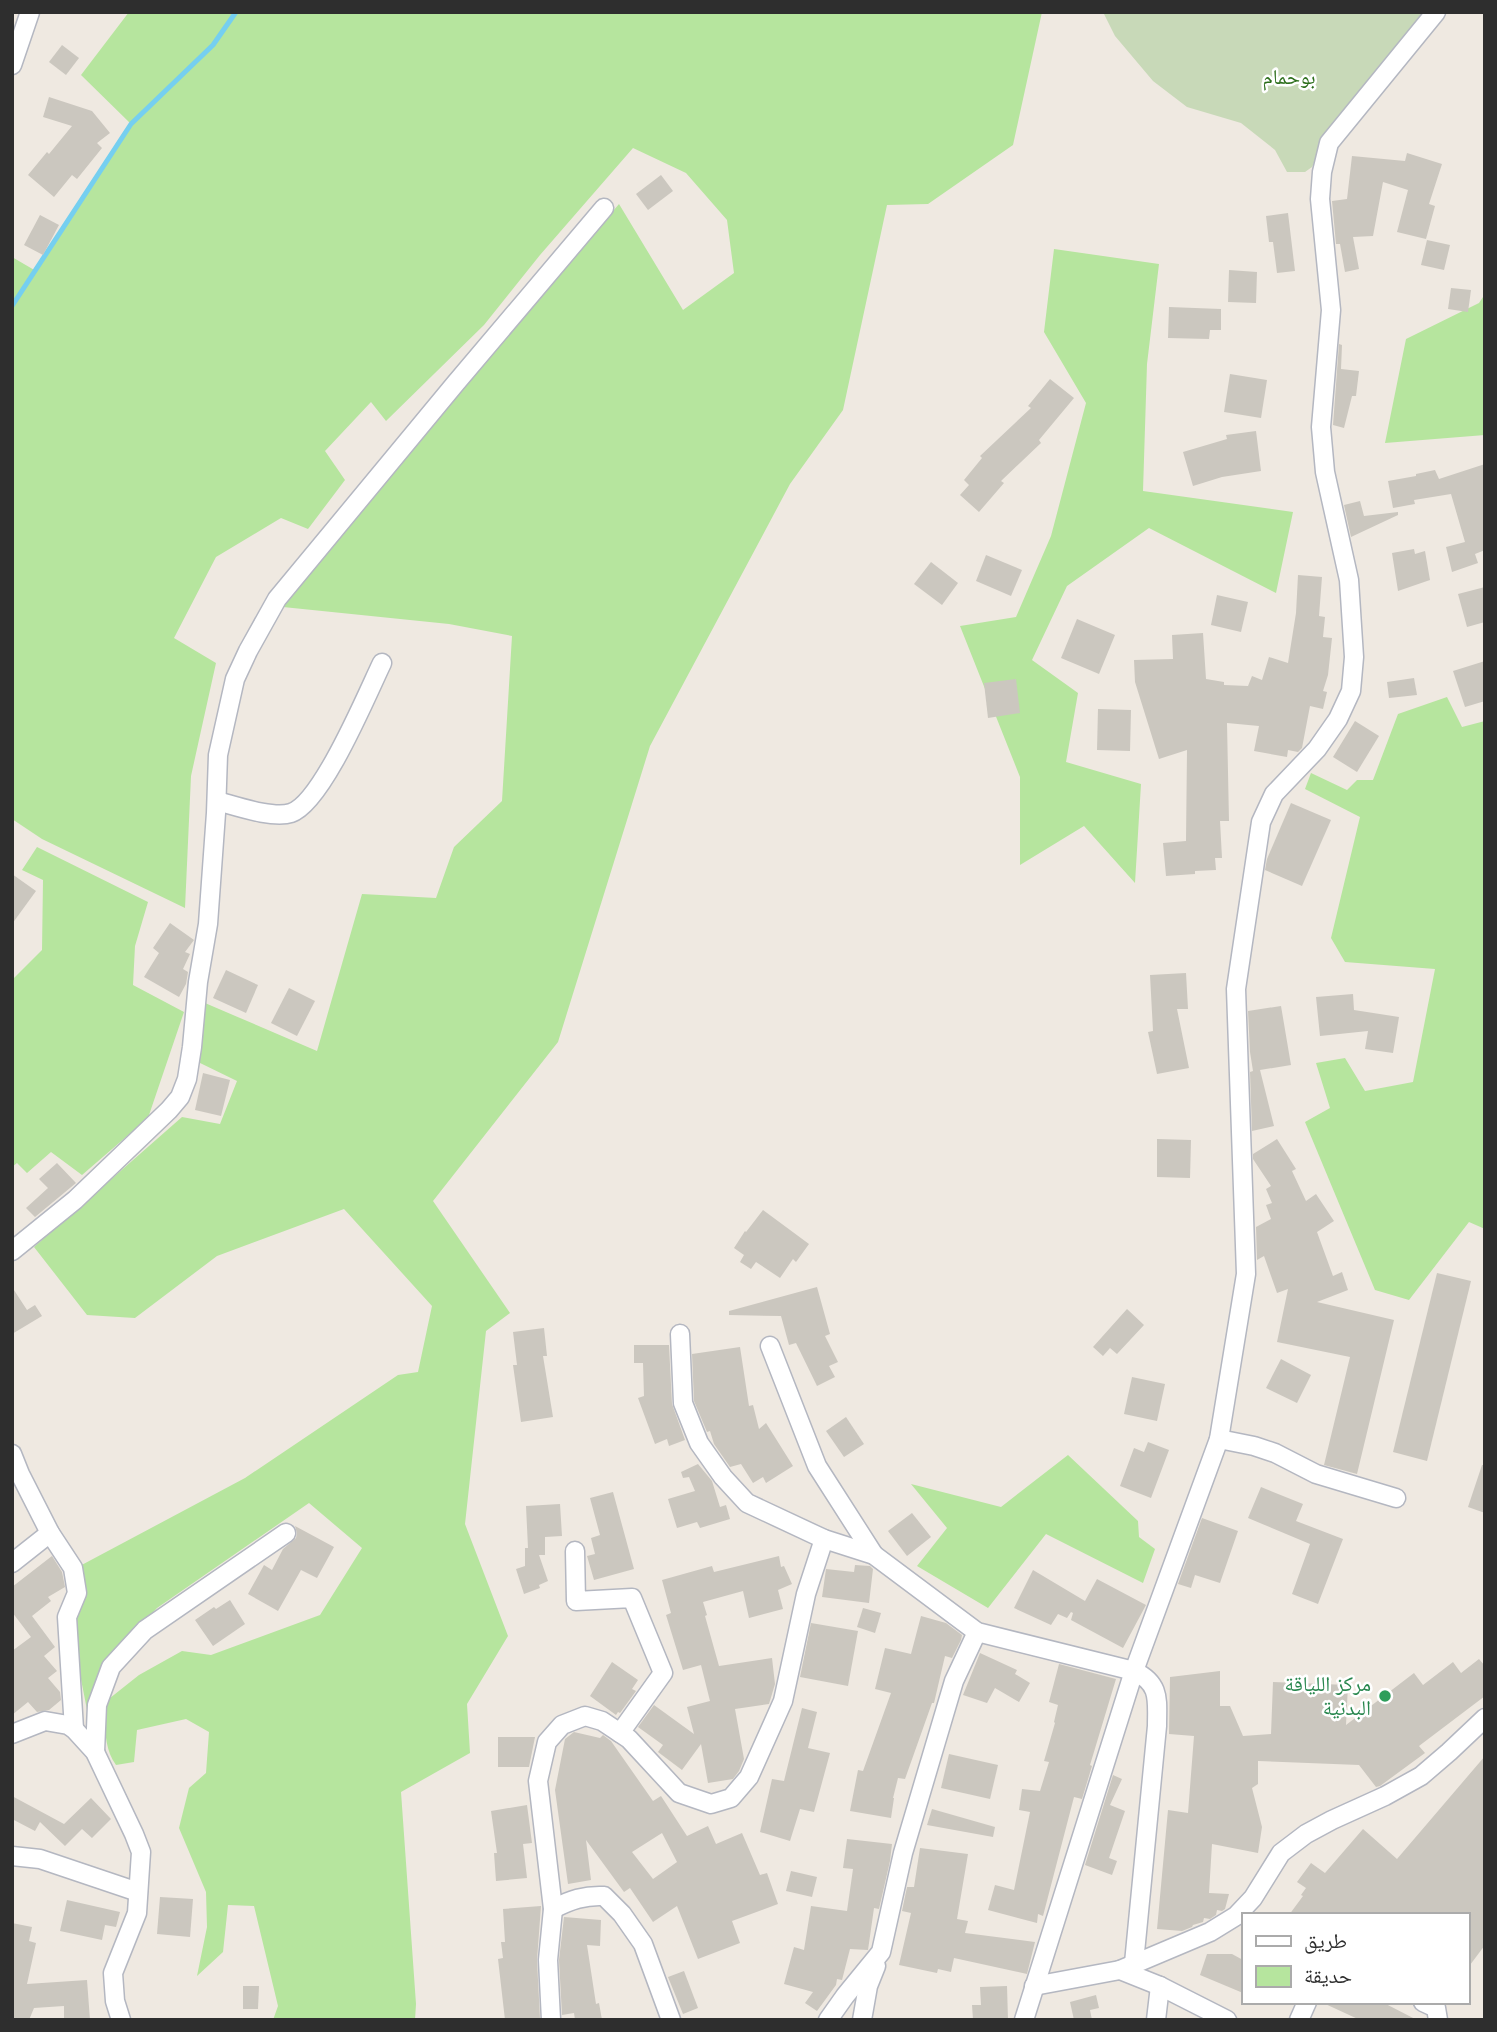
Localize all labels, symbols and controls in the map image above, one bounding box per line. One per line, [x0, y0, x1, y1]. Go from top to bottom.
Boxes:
park label: بوحمام [1262, 63, 1316, 91]
place label: مركز اللياقة البدنية [1285, 1670, 1371, 1722]
marker: مركز اللياقة البدنية [1377, 1688, 1393, 1704]
legend [1242, 1913, 1469, 2004]
text: طريق [1304, 1927, 1347, 1955]
text: حديقة [1304, 1962, 1352, 1990]

